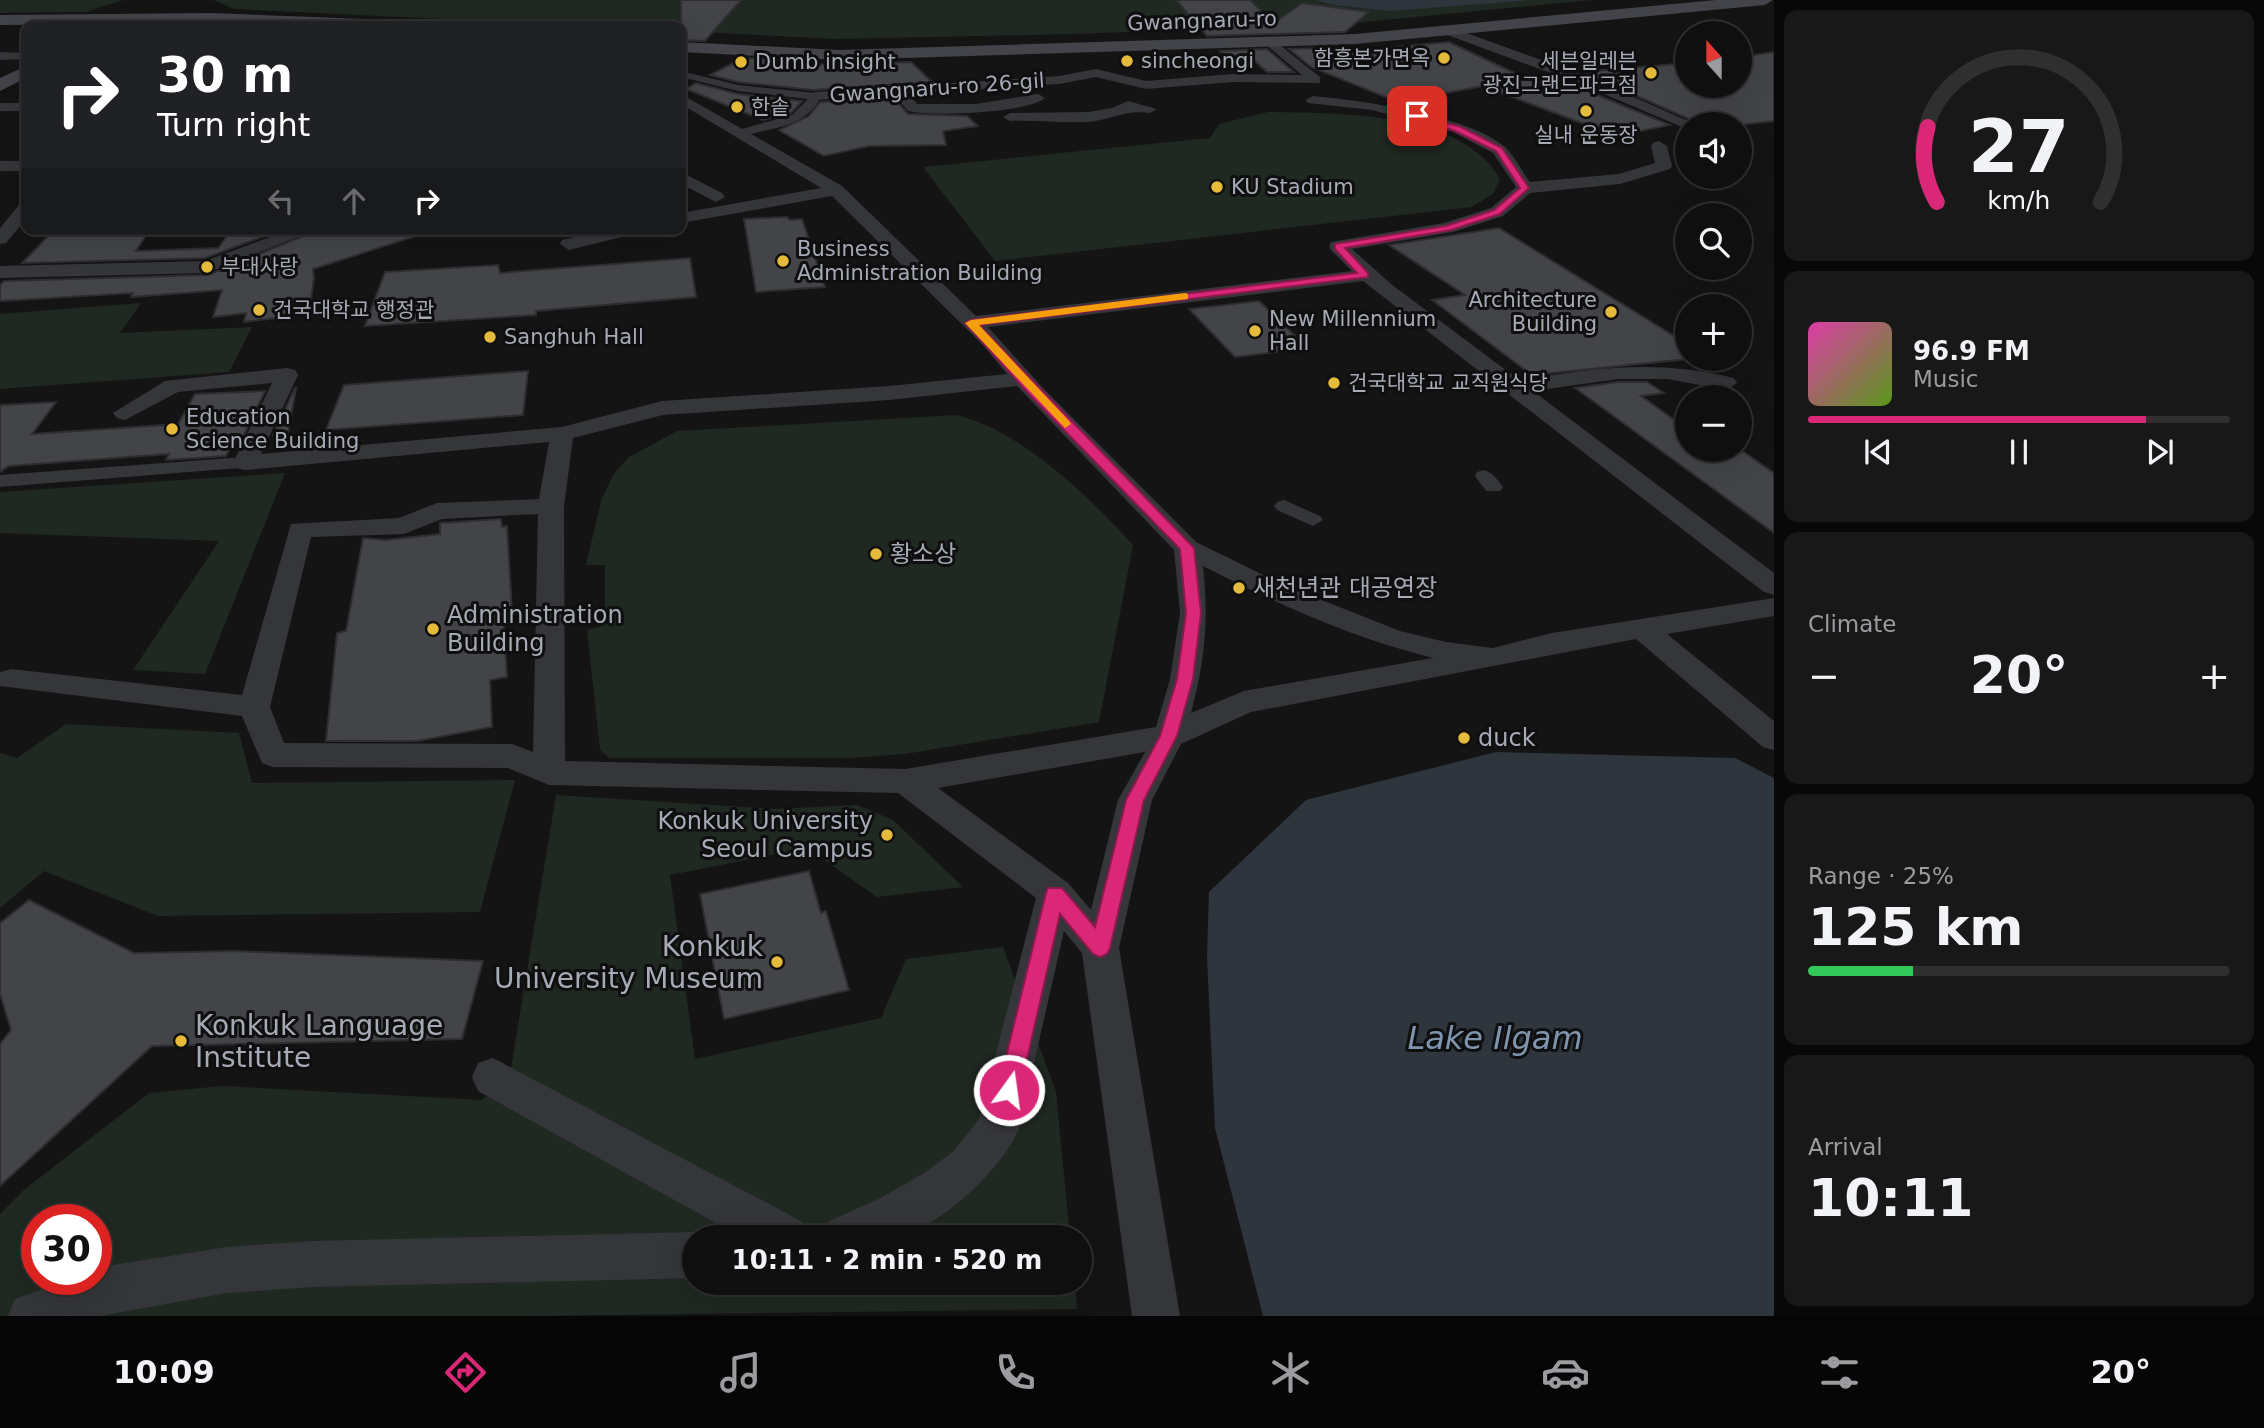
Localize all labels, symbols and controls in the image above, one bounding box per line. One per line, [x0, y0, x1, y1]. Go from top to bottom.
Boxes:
street label: Gwangnaru-ro [1127, 6, 1277, 36]
north arrow [1675, 21, 1752, 98]
map controls [1675, 21, 1752, 462]
place label: 함흥본가면옥 [1314, 46, 1430, 70]
text: 30 m [157, 47, 293, 104]
icon: right [42, 49, 133, 140]
place label: sincheongi [1141, 49, 1254, 73]
place label: 세븐일레븐 광진그랜드파크점 [1482, 49, 1637, 97]
place label: Dumb insight [755, 50, 896, 74]
marker: 함흥본가면옥 [1436, 50, 1452, 66]
marker: sincheongi [1119, 53, 1135, 69]
marker: Dumb insight [733, 54, 749, 70]
marker: 세븐일레븐 광진그랜드파크점 [1643, 65, 1659, 81]
street label: Gwangnaru-ro 26-gil [829, 69, 1045, 107]
pin [1387, 86, 1447, 146]
place label: 한솥 [751, 95, 790, 119]
icon: arrive [1398, 97, 1436, 135]
marker: 한솥 [729, 99, 745, 115]
marker: 실내 운동장 [1578, 103, 1594, 119]
text: 27 [1968, 104, 2070, 189]
text: Turn right [157, 106, 310, 144]
button: sound [1675, 112, 1752, 189]
place label: 실내 운동장 [1534, 123, 1638, 147]
place label: KU Stadium [1231, 175, 1354, 199]
marker: KU Stadium [1209, 179, 1225, 195]
icon: left [262, 182, 300, 220]
icon: ahead [335, 182, 373, 220]
icon: right [408, 182, 446, 220]
text: km/h [1987, 185, 2051, 214]
button: search [1675, 203, 1752, 280]
place label: Business Administration Building [797, 237, 1043, 285]
marker: Business Administration Building [775, 253, 791, 269]
place label: 부대사랑 [221, 255, 298, 279]
marker: 부대사랑 [199, 259, 215, 275]
place label: Architecture Building [1468, 288, 1597, 336]
button: + [1675, 294, 1752, 371]
place label: 건국대학교 행정관 [273, 298, 434, 322]
marker: 건국대학교 행정관 [251, 302, 267, 318]
marker: Architecture Building [1603, 304, 1619, 320]
place label: New Millennium Hall [1269, 307, 1436, 355]
marker: New Millennium Hall [1247, 323, 1263, 339]
place label: Sanghuh Hall [504, 325, 644, 349]
marker: Sanghuh Hall [482, 329, 498, 345]
text: 96.9 FM [1913, 336, 2030, 366]
text: Music [1913, 366, 1978, 392]
place label: 건국대학교 교직원식당 [1348, 371, 1548, 395]
marker: 건국대학교 교직원식당 [1326, 375, 1342, 391]
button: − [1675, 385, 1752, 462]
place label: Education Science Building [186, 405, 359, 453]
marker: Education Science Building [164, 421, 180, 437]
icon: previous [1859, 433, 1897, 471]
icon: pause [2000, 433, 2038, 471]
icon: next [2141, 433, 2179, 471]
place label: 황소상 [890, 540, 956, 568]
marker: 황소상 [868, 546, 884, 562]
place label: 새천년관 대공연장 [1253, 574, 1437, 602]
marker: 새천년관 대공연장 [1231, 580, 1247, 596]
place label: Administration Building [447, 601, 623, 657]
text: Climate [1808, 611, 1897, 637]
marker: Administration Building [425, 621, 441, 637]
text: 20° [1970, 645, 2068, 705]
text: − [1808, 654, 1840, 698]
text: + [2198, 654, 2230, 698]
place label: duck [1478, 724, 1536, 752]
marker: duck [1456, 730, 1472, 746]
place label: Konkuk University Seoul Campus [658, 807, 873, 863]
marker: Konkuk University Seoul Campus [879, 827, 895, 843]
text: Range · 25% [1808, 863, 1954, 889]
text: 125 km [1808, 897, 2023, 957]
place label: Konkuk University Museum [494, 930, 764, 995]
marker: Konkuk University Museum [769, 954, 785, 970]
place label: Konkuk Language Institute [195, 1009, 443, 1074]
water label: Lake Ilgam [1407, 1019, 1583, 1057]
marker: Konkuk Language Institute [173, 1033, 189, 1049]
position arrow [972, 1053, 1046, 1127]
text: Arrival [1808, 1134, 1883, 1160]
text: 10:11 [1808, 1168, 1974, 1228]
speed limit sign: 30 [21, 1204, 112, 1295]
text: 10:11 · 2 min · 520 m [732, 1245, 1042, 1275]
icon: directions [441, 1348, 490, 1397]
icon: music [716, 1348, 765, 1397]
icon: phone [991, 1348, 1040, 1397]
icon: climate [1266, 1348, 1315, 1397]
icon: car [1541, 1348, 1590, 1397]
icon: filters [1815, 1348, 1864, 1397]
text: 10:09 [113, 1353, 215, 1391]
text: 20° [2090, 1353, 2151, 1391]

